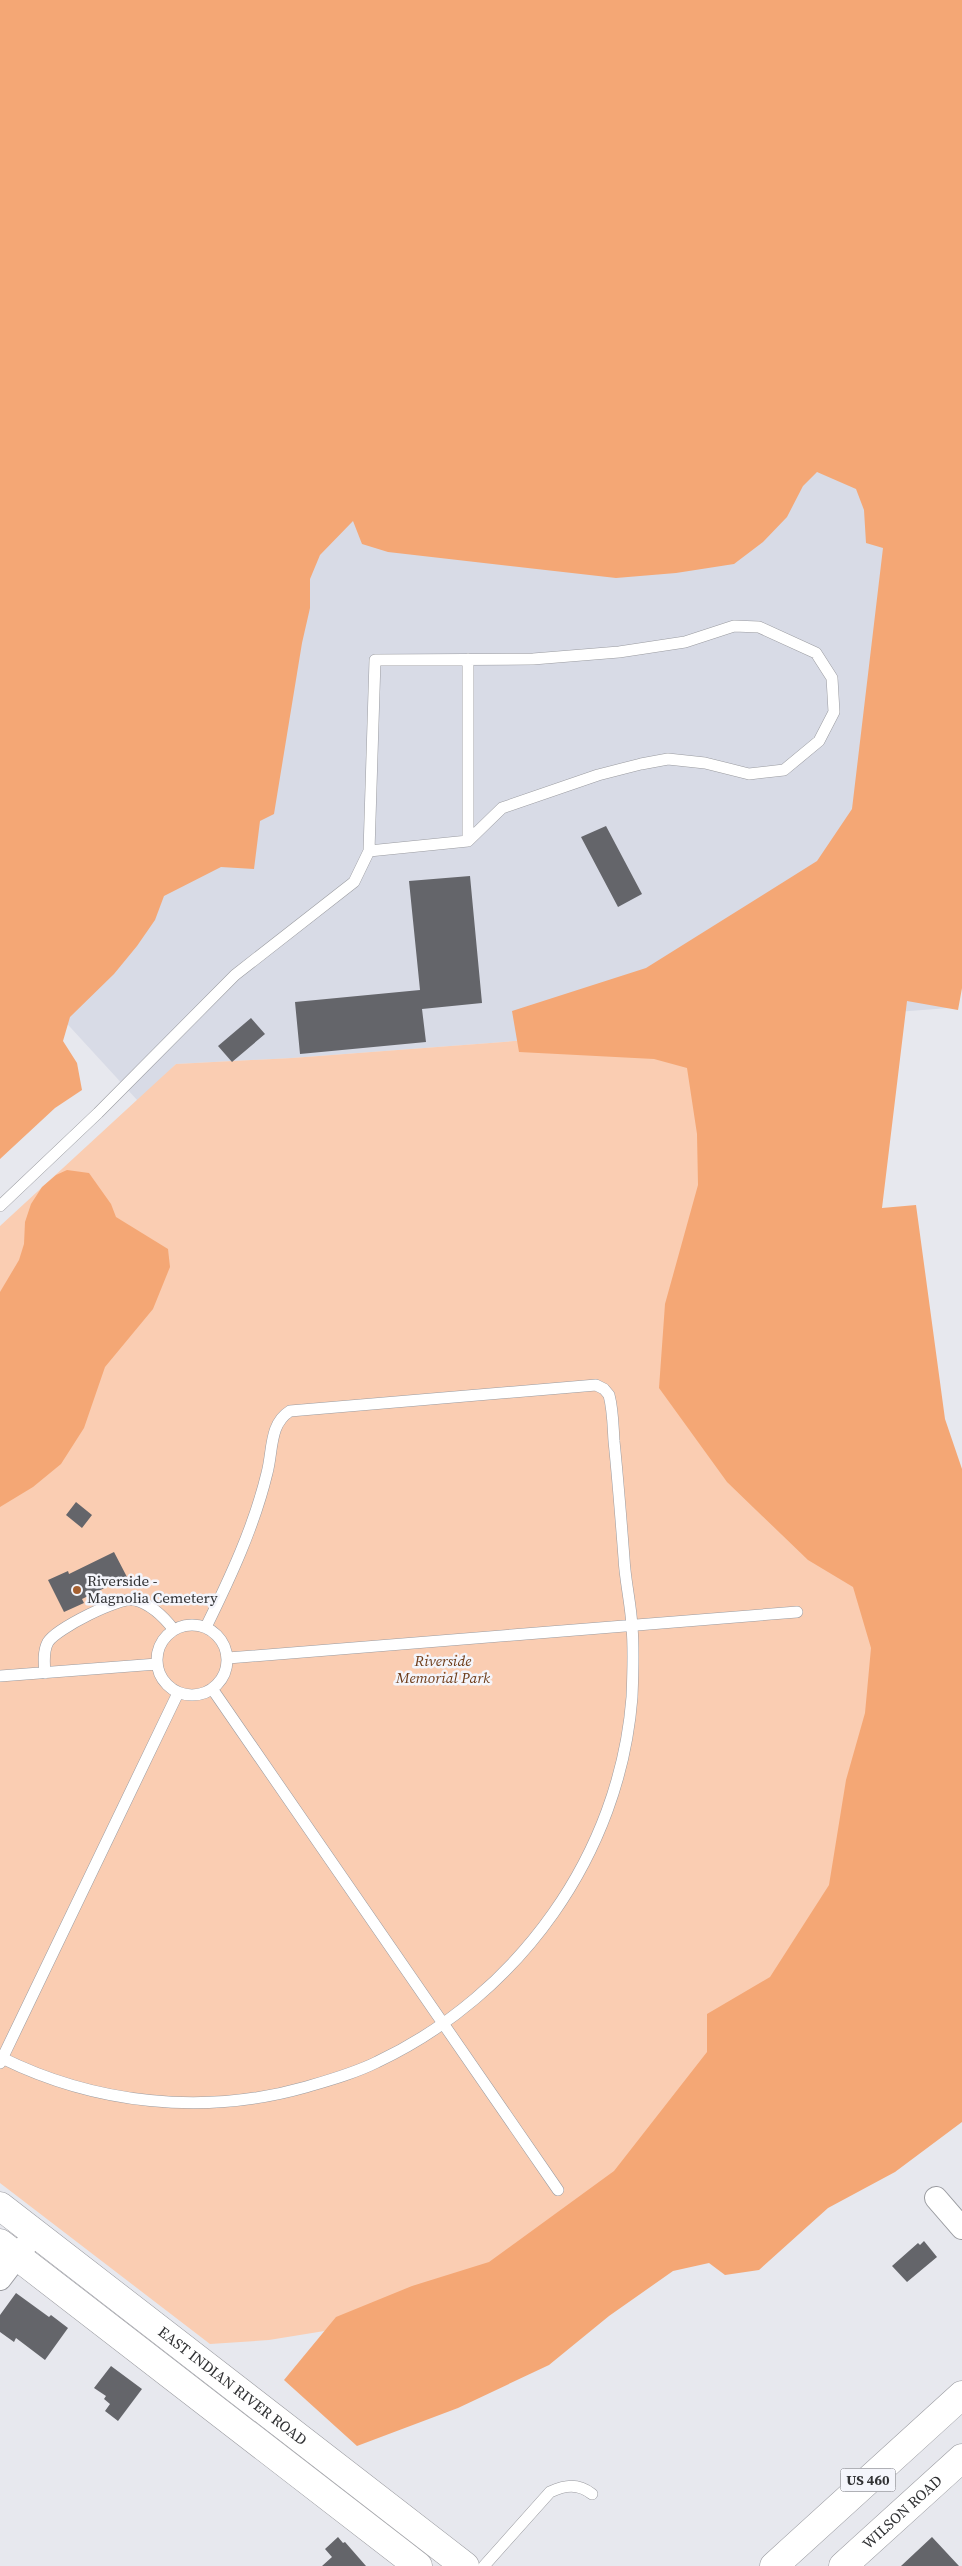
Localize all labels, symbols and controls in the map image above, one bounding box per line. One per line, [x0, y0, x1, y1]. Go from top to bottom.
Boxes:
place label: Riverside - Magnolia Cemetery [87, 1570, 218, 1608]
marker: Riverside - Magnolia Cemetery [71, 1584, 83, 1596]
park label: Riverside Memorial Park [395, 1650, 491, 1688]
street label: EAST INDIAN RIVER ROAD [154, 2321, 312, 2450]
road number: US 460 [840, 2468, 896, 2492]
street label: WILSON ROAD [857, 2470, 946, 2554]

